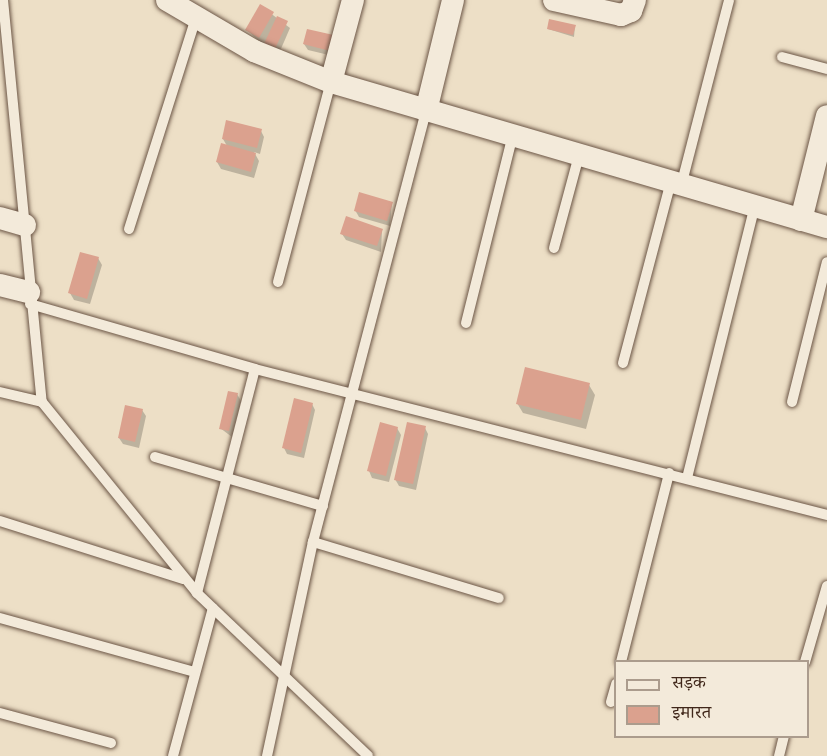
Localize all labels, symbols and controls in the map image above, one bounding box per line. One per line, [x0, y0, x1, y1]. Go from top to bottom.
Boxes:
legend [614, 660, 809, 738]
text: सड़क [672, 671, 706, 693]
text: इमारत [672, 701, 711, 723]

